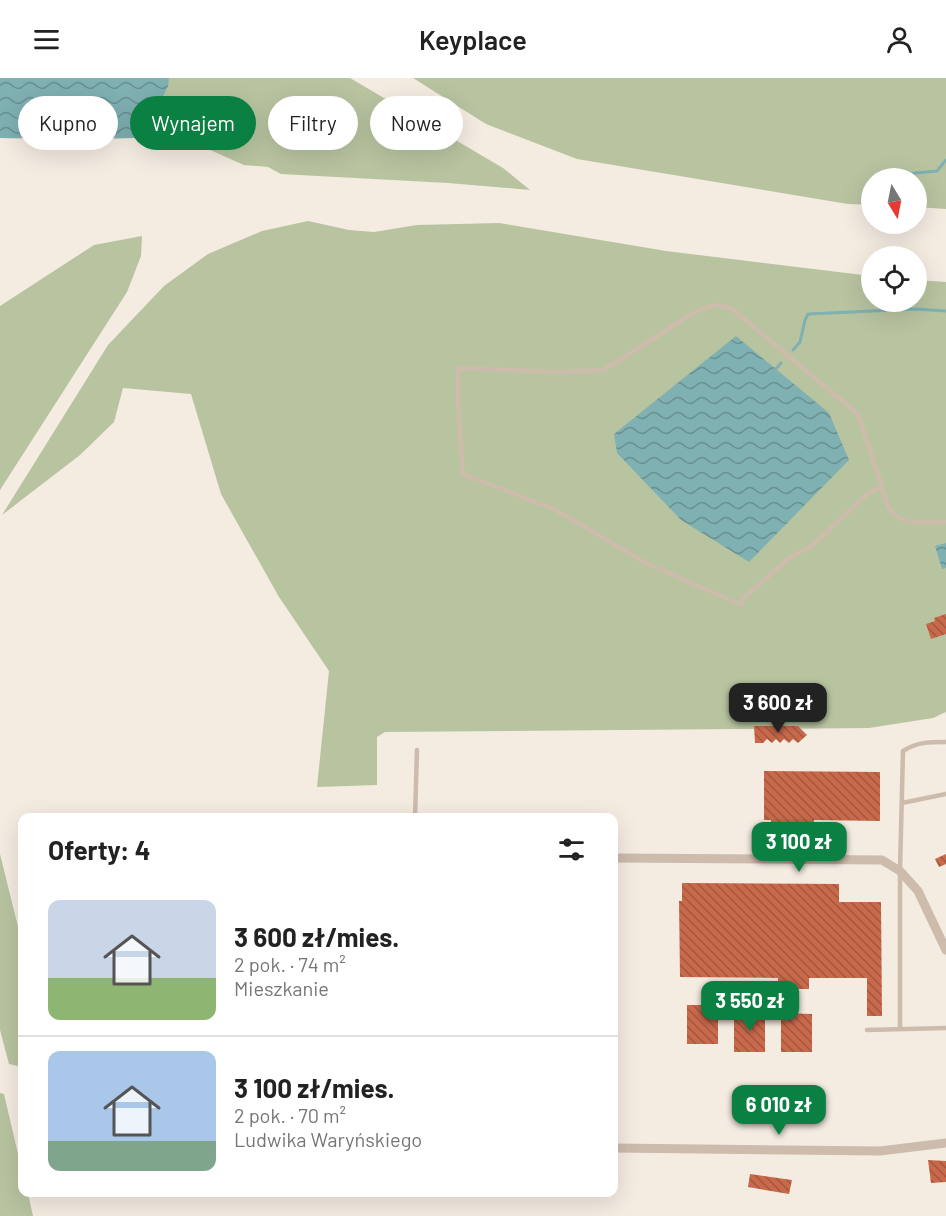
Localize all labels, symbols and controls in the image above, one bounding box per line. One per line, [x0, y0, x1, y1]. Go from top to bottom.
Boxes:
icon: menu [30, 23, 63, 56]
text: Keyplace [419, 23, 527, 55]
icon: person [883, 23, 916, 56]
chip: Kupno [18, 96, 118, 150]
chip: Wynajem [130, 96, 256, 150]
chip: Filtry [268, 96, 358, 150]
chip: Nowe [370, 96, 463, 150]
north arrow [861, 168, 927, 234]
map controls [861, 168, 927, 312]
button: locate [861, 246, 927, 312]
pin: 3 600 zł [716, 683, 840, 734]
text: 3 600 zł [743, 690, 813, 714]
pin: 3 100 zł [737, 822, 861, 873]
text: 3 100 zł [766, 829, 832, 853]
icon: filters [555, 833, 588, 866]
text: Oferty: 4 [48, 834, 151, 865]
text: 3 600 zł/mies. [234, 921, 399, 952]
icon: home [96, 924, 168, 996]
text: 2 pok. · 74 m² [234, 952, 346, 976]
text: Mieszkanie [234, 976, 329, 1000]
pin: 3 550 zł [688, 981, 812, 1032]
text: 3 550 zł [715, 988, 785, 1012]
text: 3 100 zł/mies. [234, 1072, 395, 1103]
icon: home [96, 1075, 168, 1147]
pin: 6 010 zł [717, 1085, 841, 1136]
text: 6 010 zł [746, 1092, 812, 1116]
text: 2 pok. · 70 m² [234, 1103, 346, 1127]
text: Ludwika Waryńskiego [234, 1127, 422, 1151]

